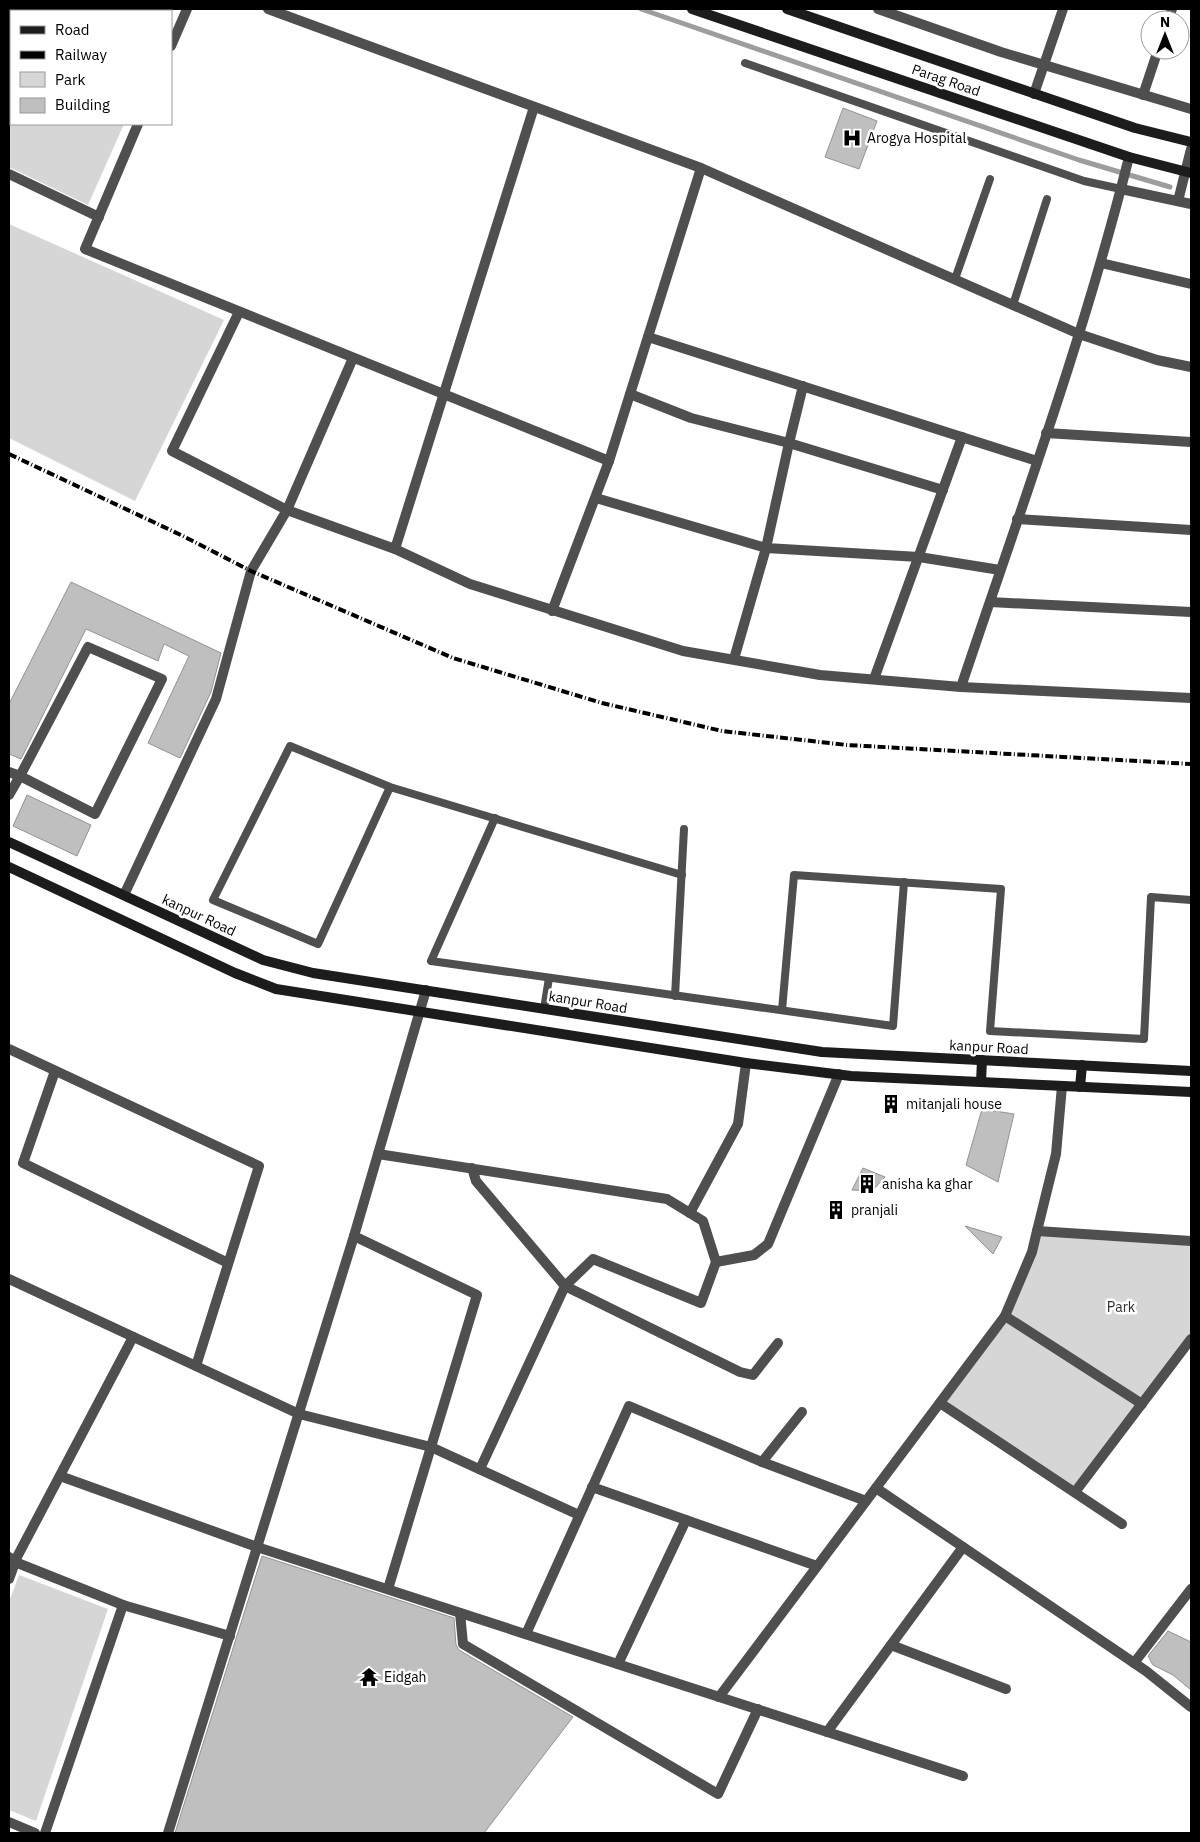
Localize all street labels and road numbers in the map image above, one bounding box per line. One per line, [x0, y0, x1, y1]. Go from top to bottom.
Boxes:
street label: Parag Road [909, 60, 983, 100]
street label: kanpur Road [159, 890, 239, 940]
street label: kanpur Road [547, 987, 629, 1017]
street label: kanpur Road [949, 1036, 1029, 1058]

